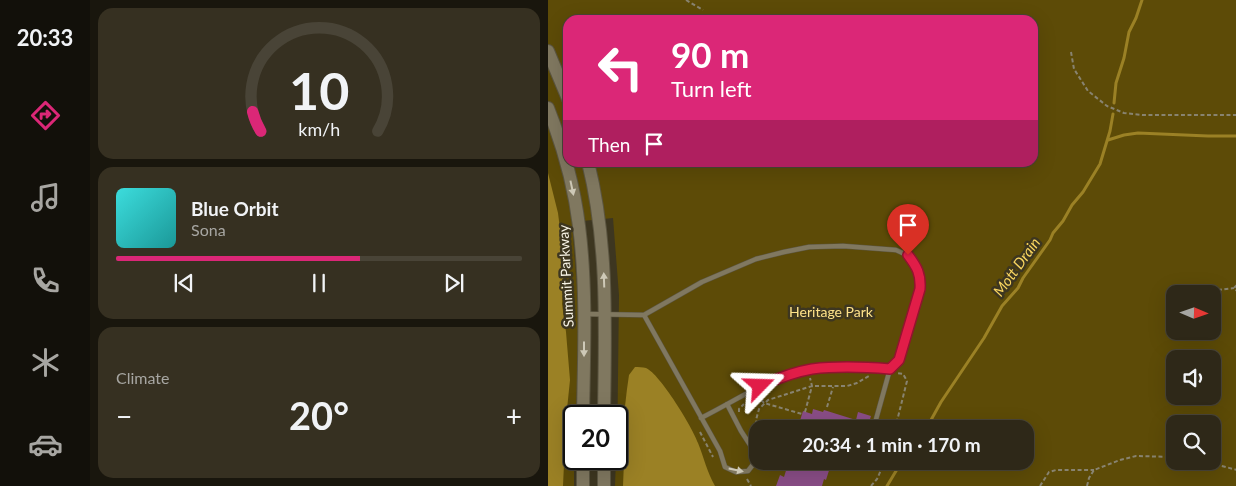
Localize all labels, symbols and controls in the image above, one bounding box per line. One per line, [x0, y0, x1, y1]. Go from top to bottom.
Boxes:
text: 20:33 [17, 24, 73, 51]
text: 90 m [671, 33, 749, 75]
icon: left [588, 35, 653, 100]
text: 10 [289, 59, 349, 121]
text: Turn left [671, 75, 752, 102]
icon: directions [28, 98, 63, 133]
text: km/h [298, 118, 340, 140]
icon: arrive [640, 130, 668, 158]
text: Then [588, 133, 630, 156]
icon: music [28, 180, 63, 215]
one-way arrow [568, 180, 576, 195]
text: Blue Orbit [191, 197, 279, 220]
pin [887, 204, 929, 255]
icon: arrive [894, 211, 922, 239]
text: Sona [191, 220, 226, 239]
street label: Summit Parkway [554, 224, 577, 328]
water label: Mott Drain [989, 234, 1043, 299]
icon: phone [28, 263, 63, 298]
icon: previous [170, 269, 198, 297]
icon: pause [305, 269, 333, 297]
icon: next [440, 269, 468, 297]
one-way arrow [600, 272, 608, 288]
north arrow [1166, 285, 1220, 340]
map controls [1166, 285, 1221, 470]
park label: Heritage Park [789, 303, 874, 320]
one-way arrow [580, 342, 588, 358]
icon: climate [28, 345, 63, 380]
button: sound [1166, 350, 1221, 405]
position arrow [733, 359, 785, 411]
text: Climate [116, 368, 169, 387]
text: 20° [289, 392, 349, 438]
text: − [116, 399, 132, 433]
text: + [506, 399, 522, 433]
speed limit sign: 20 [563, 405, 628, 470]
button: search [1166, 415, 1221, 470]
icon: car [28, 427, 63, 462]
text: 20:34 · 1 min · 170 m [802, 433, 981, 456]
one-way arrow [728, 466, 744, 474]

